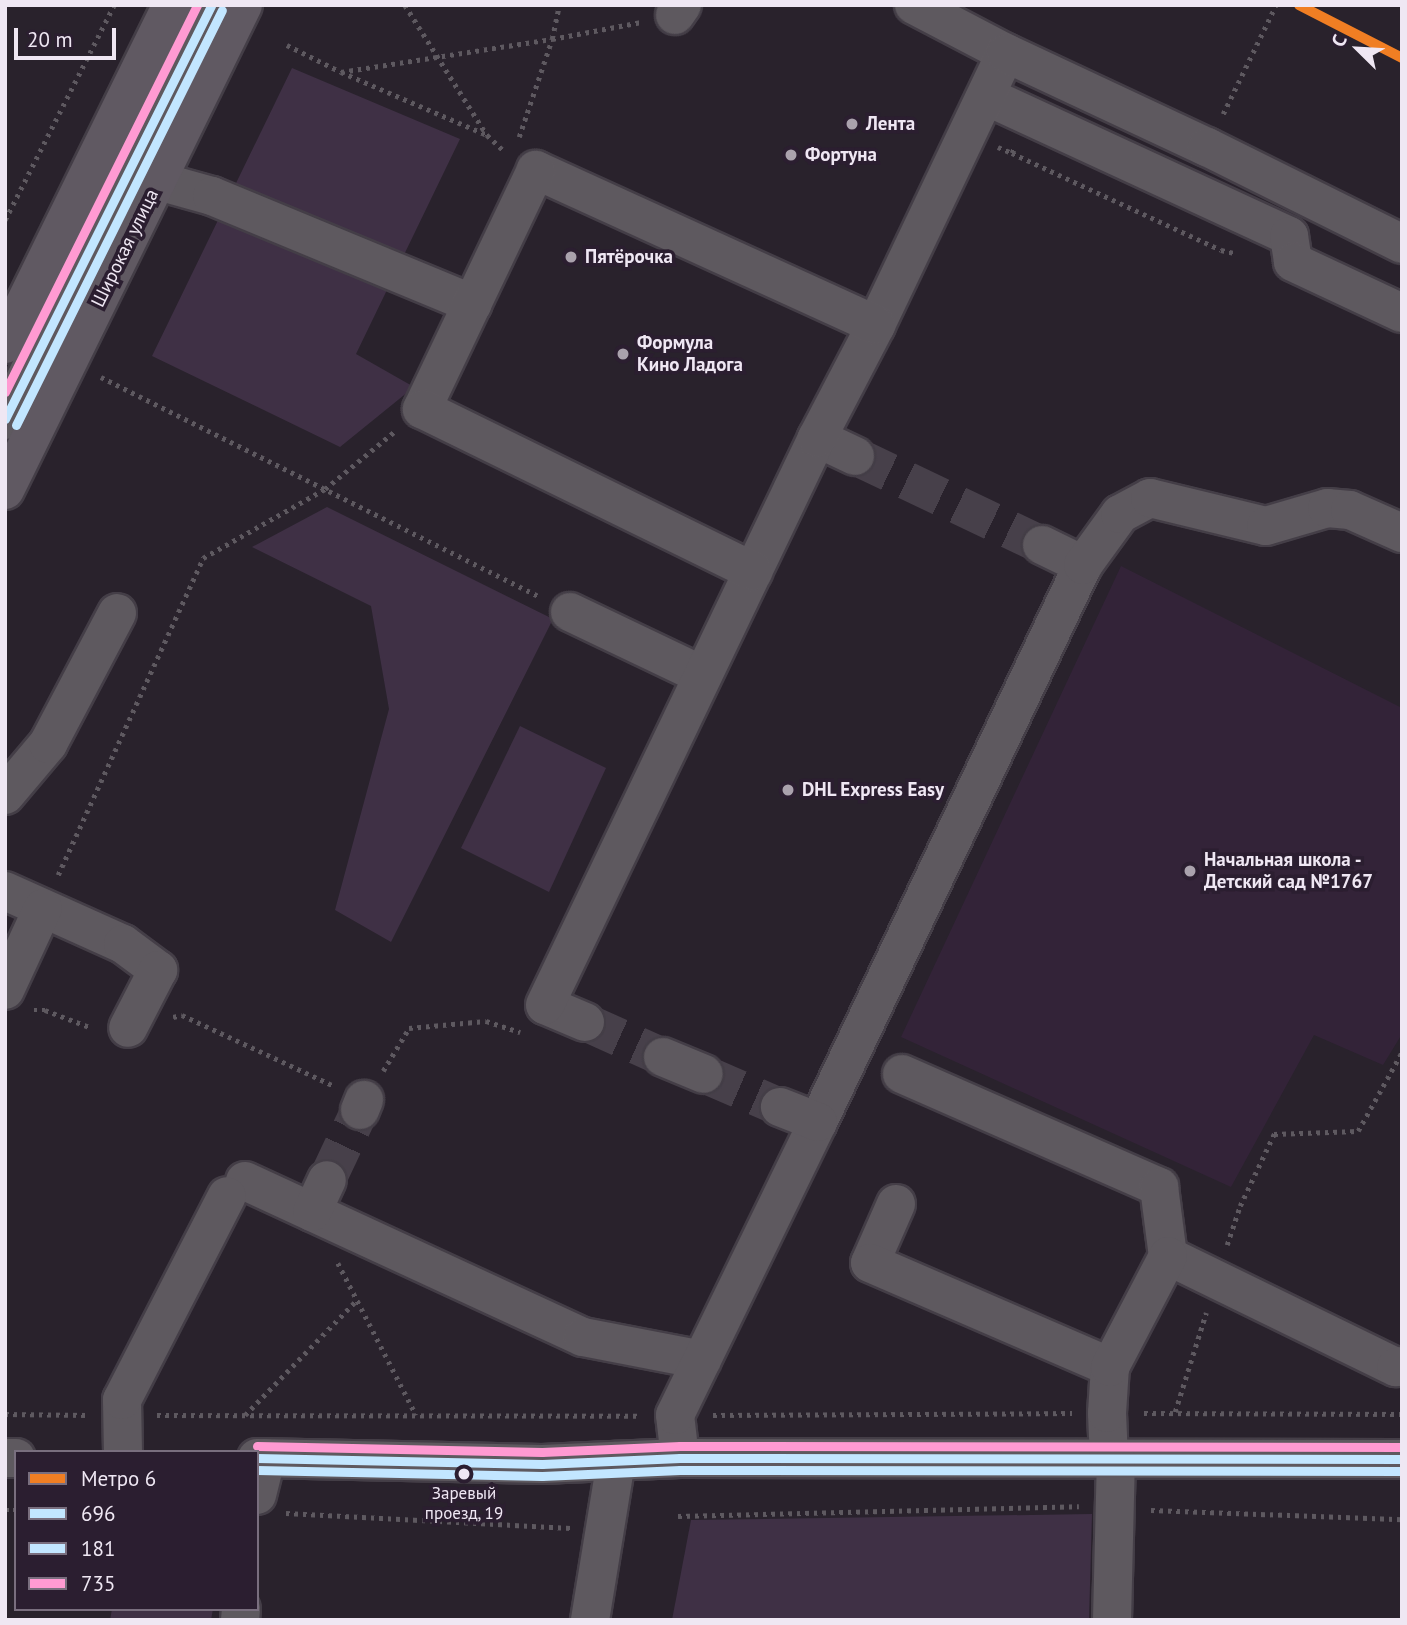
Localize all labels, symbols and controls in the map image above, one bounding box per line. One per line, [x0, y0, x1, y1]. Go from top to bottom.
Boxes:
scale bar [18, 14, 119, 58]
north arrow [1323, 14, 1393, 84]
text: 20 m [27, 26, 73, 53]
text: С [1326, 31, 1352, 50]
place label: Лента [866, 113, 915, 135]
marker: Лента [844, 116, 860, 132]
place label: Фортуна [805, 144, 877, 166]
marker: Фортуна [783, 147, 799, 163]
street label: Широкая улица [87, 185, 163, 311]
place label: Пятёрочка [585, 246, 673, 268]
marker: Пятёрочка [563, 249, 579, 265]
place label: Формула Кино Ладога [637, 332, 743, 376]
marker: Формула Кино Ладога [615, 346, 631, 362]
place label: DHL Express Easy [802, 779, 945, 801]
marker: DHL Express Easy [780, 782, 796, 798]
place label: Начальная школа - Детский сад №1767 [1204, 849, 1373, 893]
marker: Начальная школа - Детский сад №1767 [1182, 863, 1198, 879]
legend [14, 1450, 259, 1611]
text: Метро 6 [81, 1465, 156, 1492]
marker: Заревый проезд, 19 [457, 1467, 471, 1481]
place label: Заревый проезд, 19 [424, 1484, 504, 1524]
text: 696 [81, 1500, 115, 1527]
text: 181 [81, 1535, 115, 1562]
text: 735 [81, 1570, 115, 1597]

